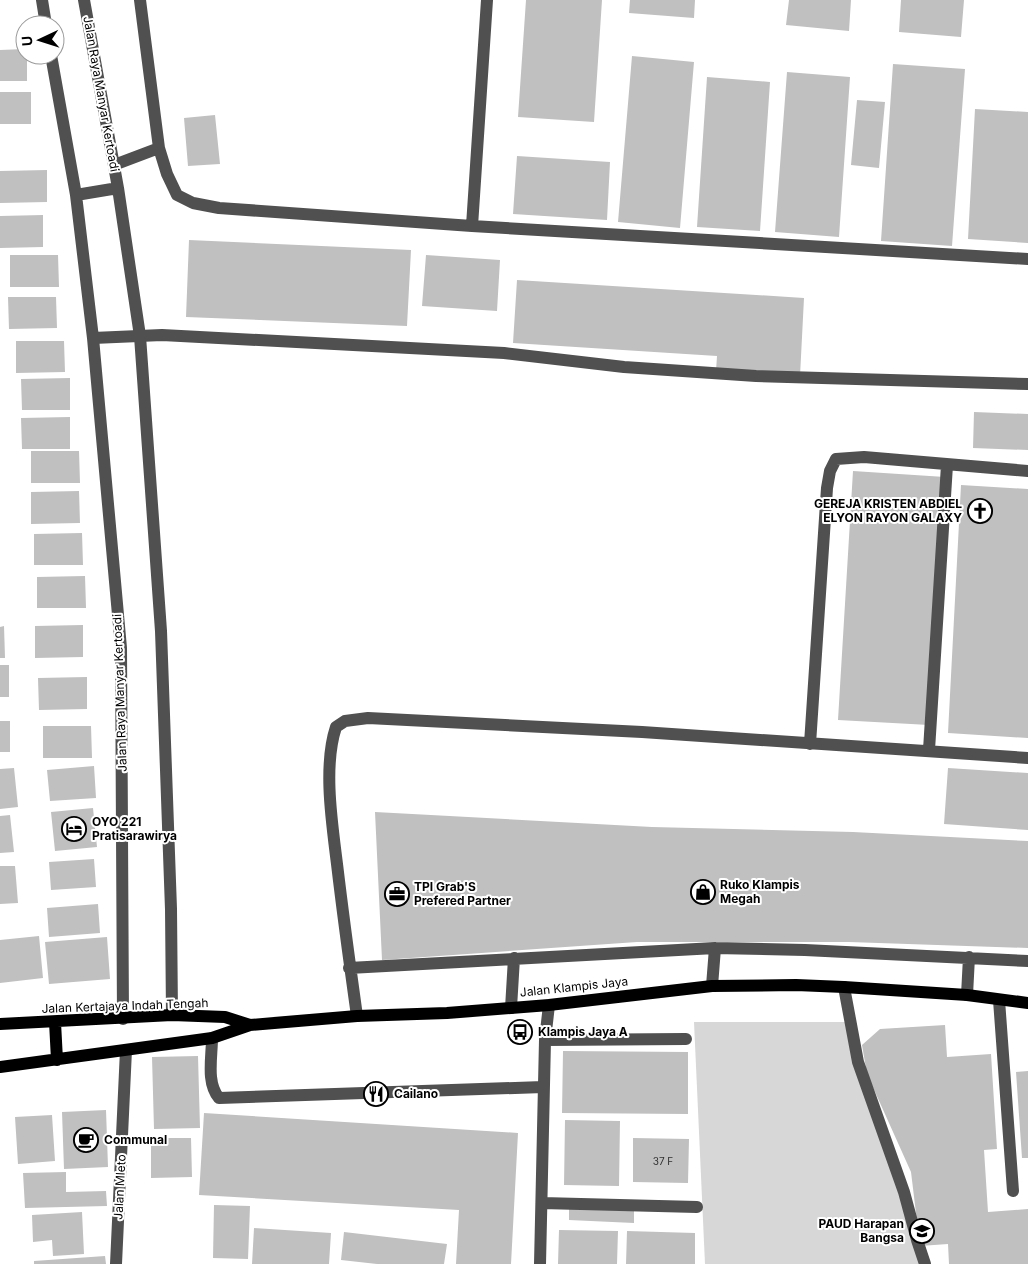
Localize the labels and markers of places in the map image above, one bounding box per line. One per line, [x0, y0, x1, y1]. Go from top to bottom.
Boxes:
place label: GEREJA KRISTEN ABDIEL ELYON RAYON GALAXY [814, 496, 962, 525]
church icon: GEREJA KRISTEN ABDIEL ELYON RAYON GALAXY [967, 498, 993, 524]
place label: OYO 221 Pratisarawirya [92, 814, 177, 843]
hotel icon: OYO 221 Pratisarawirya [61, 816, 87, 842]
place label: Ruko Klampis Megah [720, 877, 800, 906]
place label: TPI Grab'S Prefered Partner [414, 879, 511, 908]
shop icon: Ruko Klampis Megah [690, 879, 716, 905]
office icon: TPI Grab'S Prefered Partner [384, 881, 410, 907]
bus stop icon: Klampis Jaya A [507, 1019, 533, 1045]
place label: Klampis Jaya A [538, 1024, 628, 1039]
restaurant icon: Cailano [363, 1081, 389, 1107]
place label: Cailano [394, 1086, 438, 1101]
cafe icon: Communal [73, 1127, 99, 1153]
place label: Communal [104, 1132, 167, 1147]
place label: PAUD Harapan Bangsa [818, 1216, 904, 1245]
school or university icon: PAUD Harapan Bangsa [909, 1218, 935, 1244]

